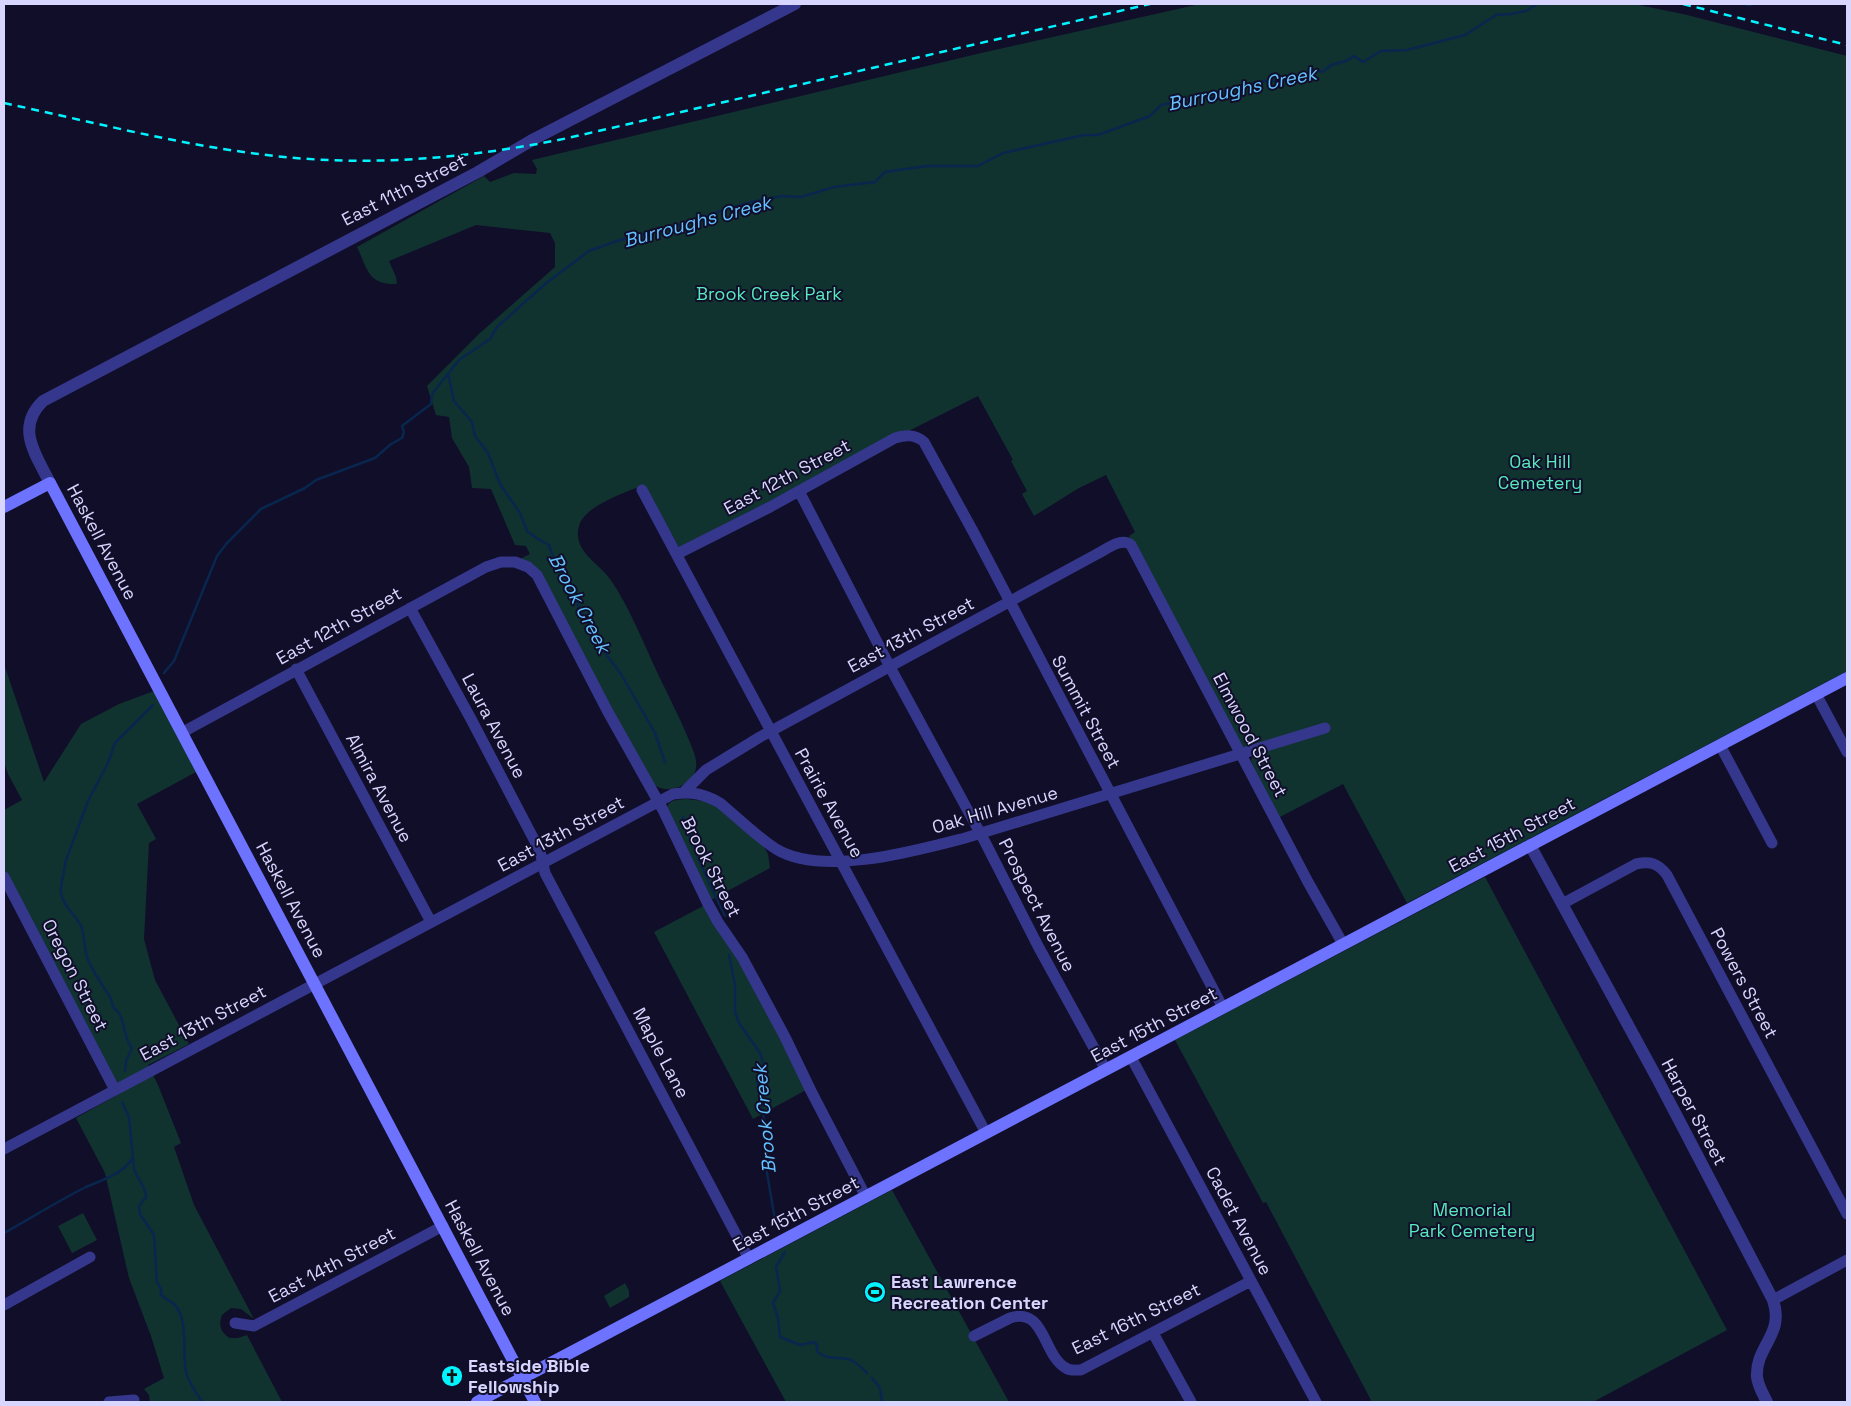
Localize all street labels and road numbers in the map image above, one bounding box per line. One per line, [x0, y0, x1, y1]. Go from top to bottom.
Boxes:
street label: East 11th Street [338, 148, 470, 231]
street label: East 12th Street [720, 434, 854, 520]
street label: Haskell Avenue [62, 480, 143, 604]
street label: East 12th Street [272, 582, 406, 670]
street label: East 13th Street [844, 592, 978, 678]
street label: Summit Street [1047, 651, 1126, 773]
street label: Laura Avenue [457, 669, 532, 782]
street label: Elmwood Street [1208, 669, 1293, 801]
street label: Almira Avenue [341, 729, 418, 846]
street label: Prairie Avenue [790, 744, 869, 862]
street label: Oak Hill Avenue [929, 781, 1060, 838]
street label: East 13th Street [494, 791, 628, 877]
street label: East 15th Street [1445, 792, 1579, 878]
street label: Brook Street [676, 813, 747, 921]
street label: Prospect Avenue [994, 834, 1081, 975]
street label: Haskell Avenue [251, 838, 332, 962]
street label: Oregon Street [37, 915, 114, 1035]
street label: Powers Street [1706, 923, 1783, 1042]
street label: East 13th Street [136, 980, 270, 1066]
street label: East 15th Street [1087, 982, 1221, 1068]
street label: Maple Lane [628, 1004, 695, 1102]
street label: Harper Street [1657, 1054, 1732, 1169]
street label: Cadet Avenue [1201, 1162, 1278, 1279]
street label: East 15th Street [729, 1171, 863, 1257]
street label: Haskell Avenue [440, 1196, 521, 1320]
street label: East 14th Street [264, 1221, 399, 1308]
street label: East 16th Street [1068, 1278, 1204, 1360]

